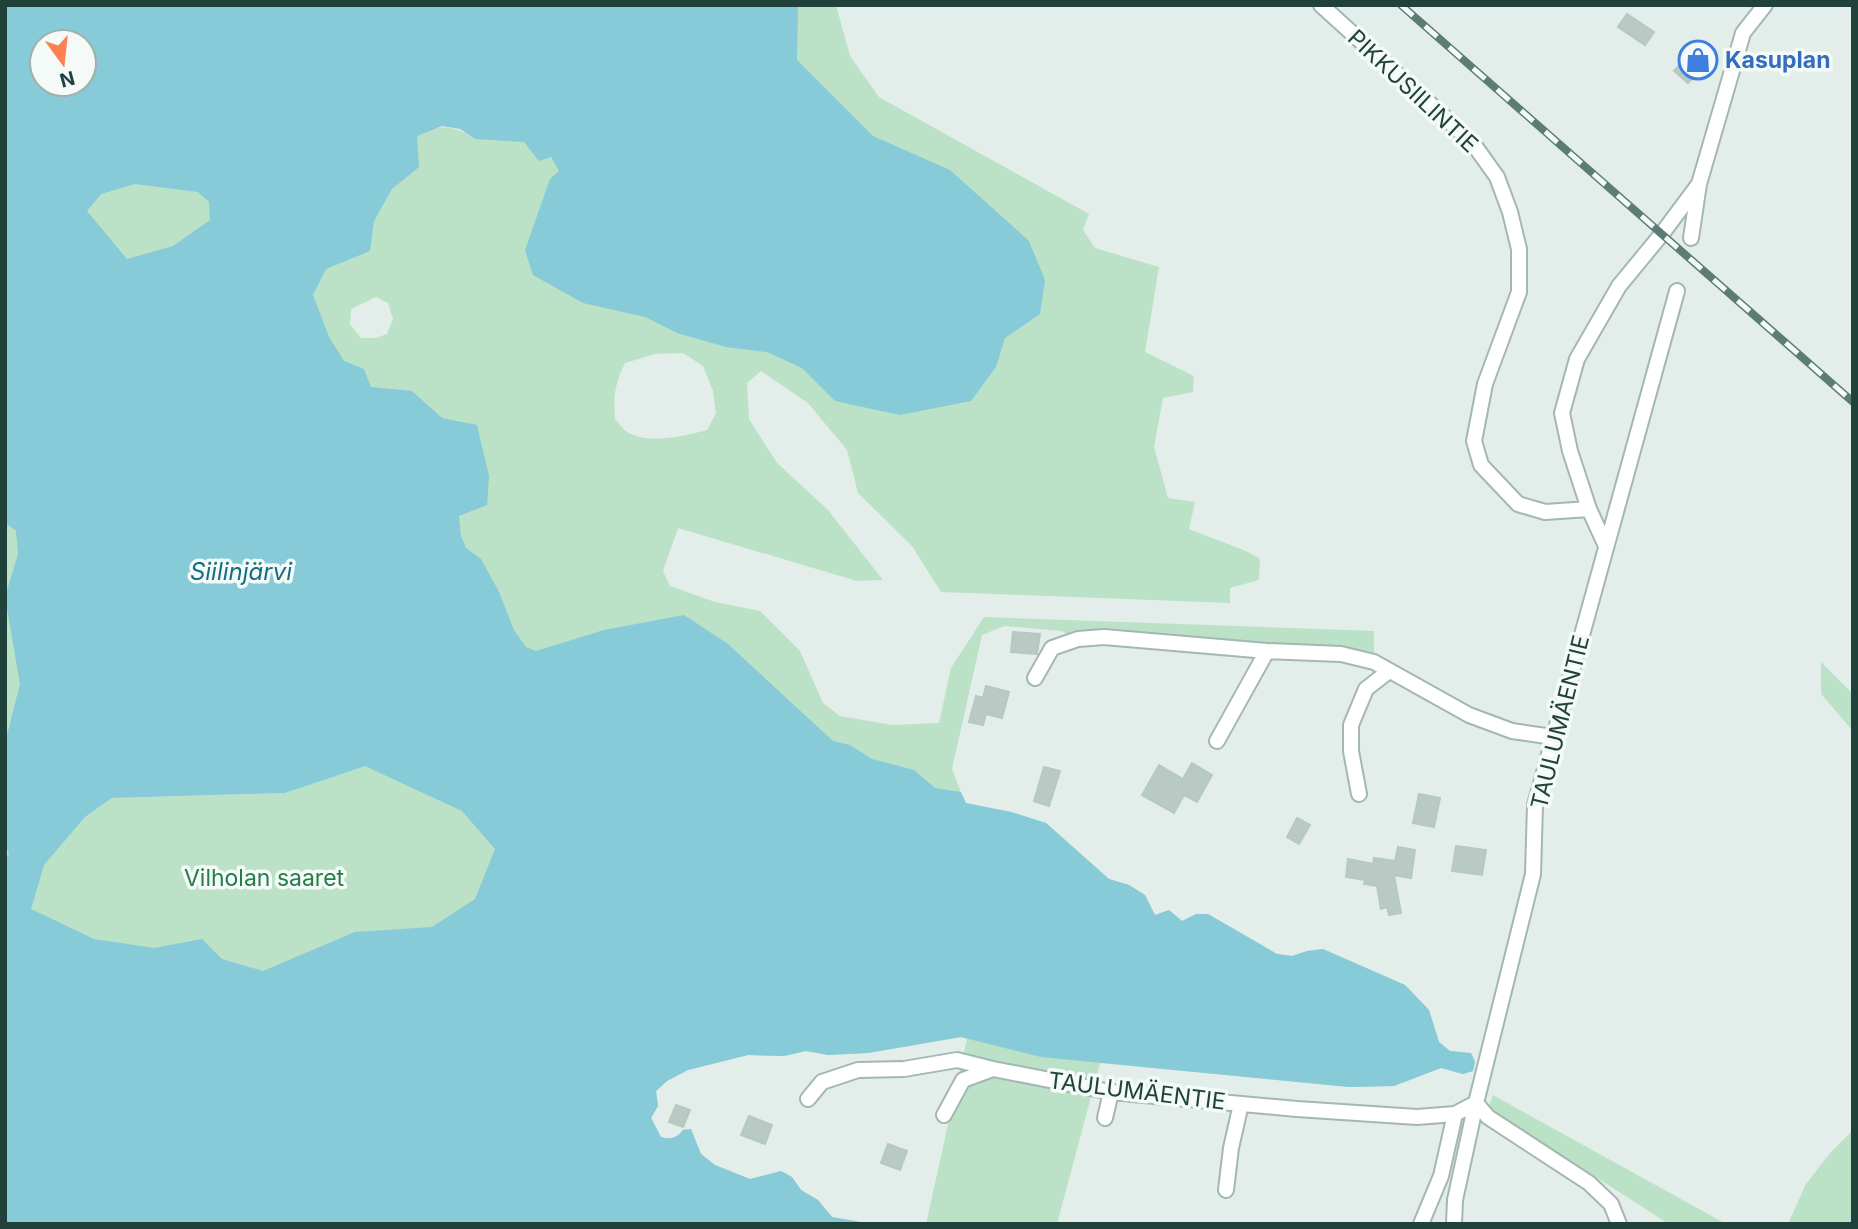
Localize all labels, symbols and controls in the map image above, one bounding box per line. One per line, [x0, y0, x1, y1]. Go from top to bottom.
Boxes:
street label: PIKKUSIILINTIE [1342, 24, 1484, 158]
north arrow [28, 28, 98, 98]
shop icon: Kasuplan [1677, 39, 1719, 81]
place label: Kasuplan [1725, 46, 1831, 74]
text: N [57, 66, 77, 92]
water label: Siilinjärvi [190, 557, 293, 586]
street label: TAULUMÄENTIE [1525, 632, 1595, 812]
park label: Vilholan saaret [184, 864, 345, 892]
street label: TAULUMÄENTIE [1047, 1066, 1227, 1116]

